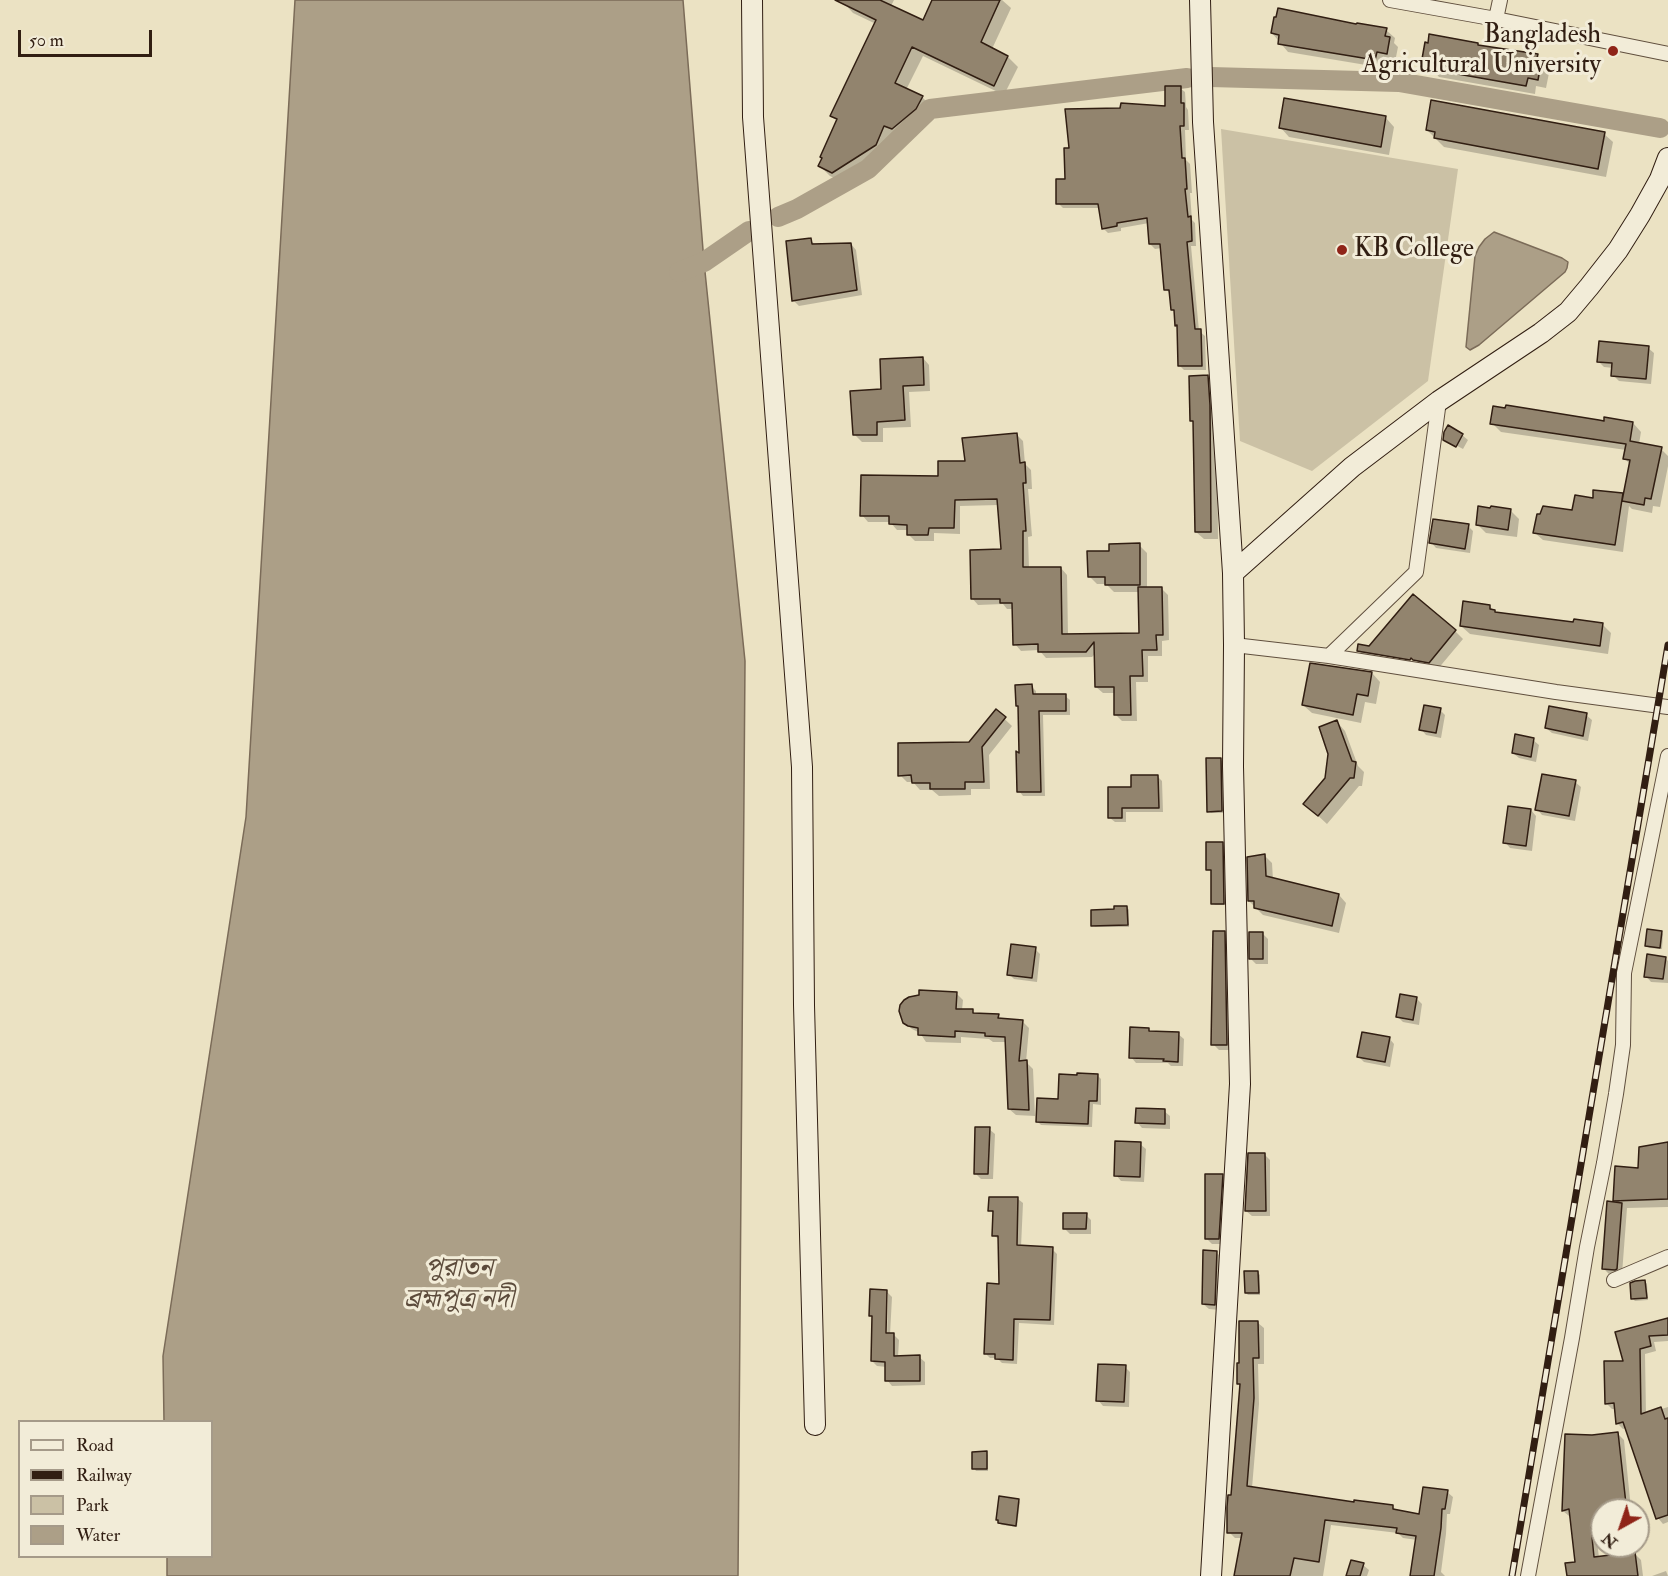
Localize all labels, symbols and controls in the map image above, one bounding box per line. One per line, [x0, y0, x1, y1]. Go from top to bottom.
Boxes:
scale bar [21, 18, 154, 56]
place label: Bangladesh Agricultural University [1362, 20, 1601, 82]
text: 50 m [29, 29, 64, 52]
marker: Bangladesh Agricultural University [1606, 44, 1620, 58]
place label: KB College [1354, 234, 1474, 266]
marker: KB College [1335, 243, 1349, 257]
water label: পুরাতন ব্রহ্মপুত্র নদী [404, 1254, 514, 1317]
legend [18, 1420, 213, 1558]
text: Road [76, 1434, 114, 1457]
text: Railway [76, 1464, 132, 1487]
text: Park [76, 1494, 109, 1517]
north arrow [1590, 1498, 1650, 1558]
text: Water [76, 1524, 120, 1547]
text: N [1598, 1528, 1622, 1553]

